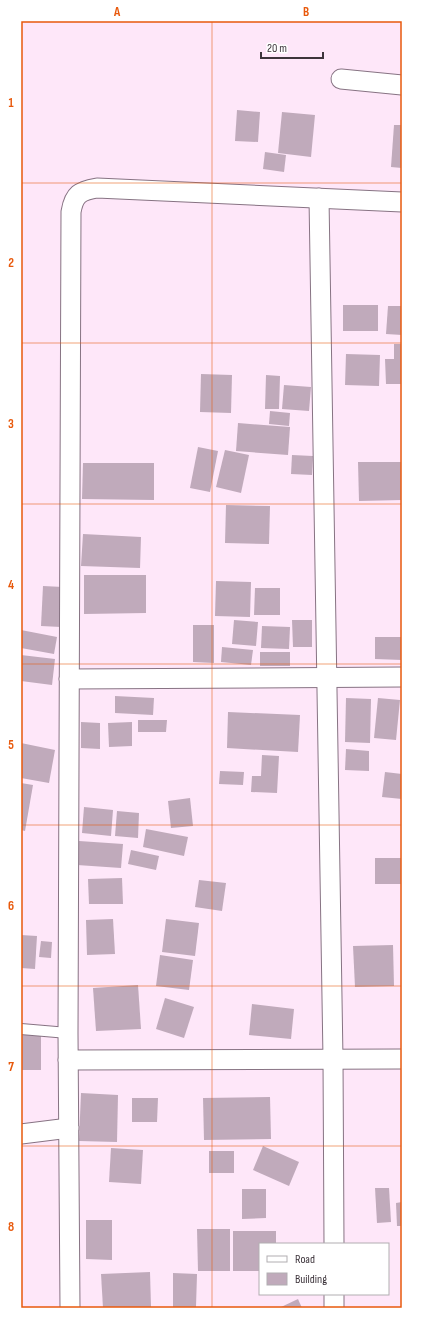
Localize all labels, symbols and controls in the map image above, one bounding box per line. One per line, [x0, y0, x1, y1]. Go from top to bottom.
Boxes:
text: A [113, 4, 121, 20]
text: B [303, 4, 309, 20]
scale bar [261, 34, 323, 60]
text: 20 m [267, 41, 287, 56]
text: 1 [8, 95, 14, 111]
text: 2 [8, 255, 14, 271]
text: 3 [8, 416, 14, 432]
text: 4 [8, 577, 14, 593]
text: 5 [8, 737, 14, 753]
text: 6 [8, 898, 14, 914]
text: 7 [8, 1059, 14, 1075]
text: 8 [8, 1219, 14, 1235]
legend [259, 1243, 389, 1295]
text: Road [295, 1252, 315, 1267]
text: Building [295, 1272, 327, 1287]

